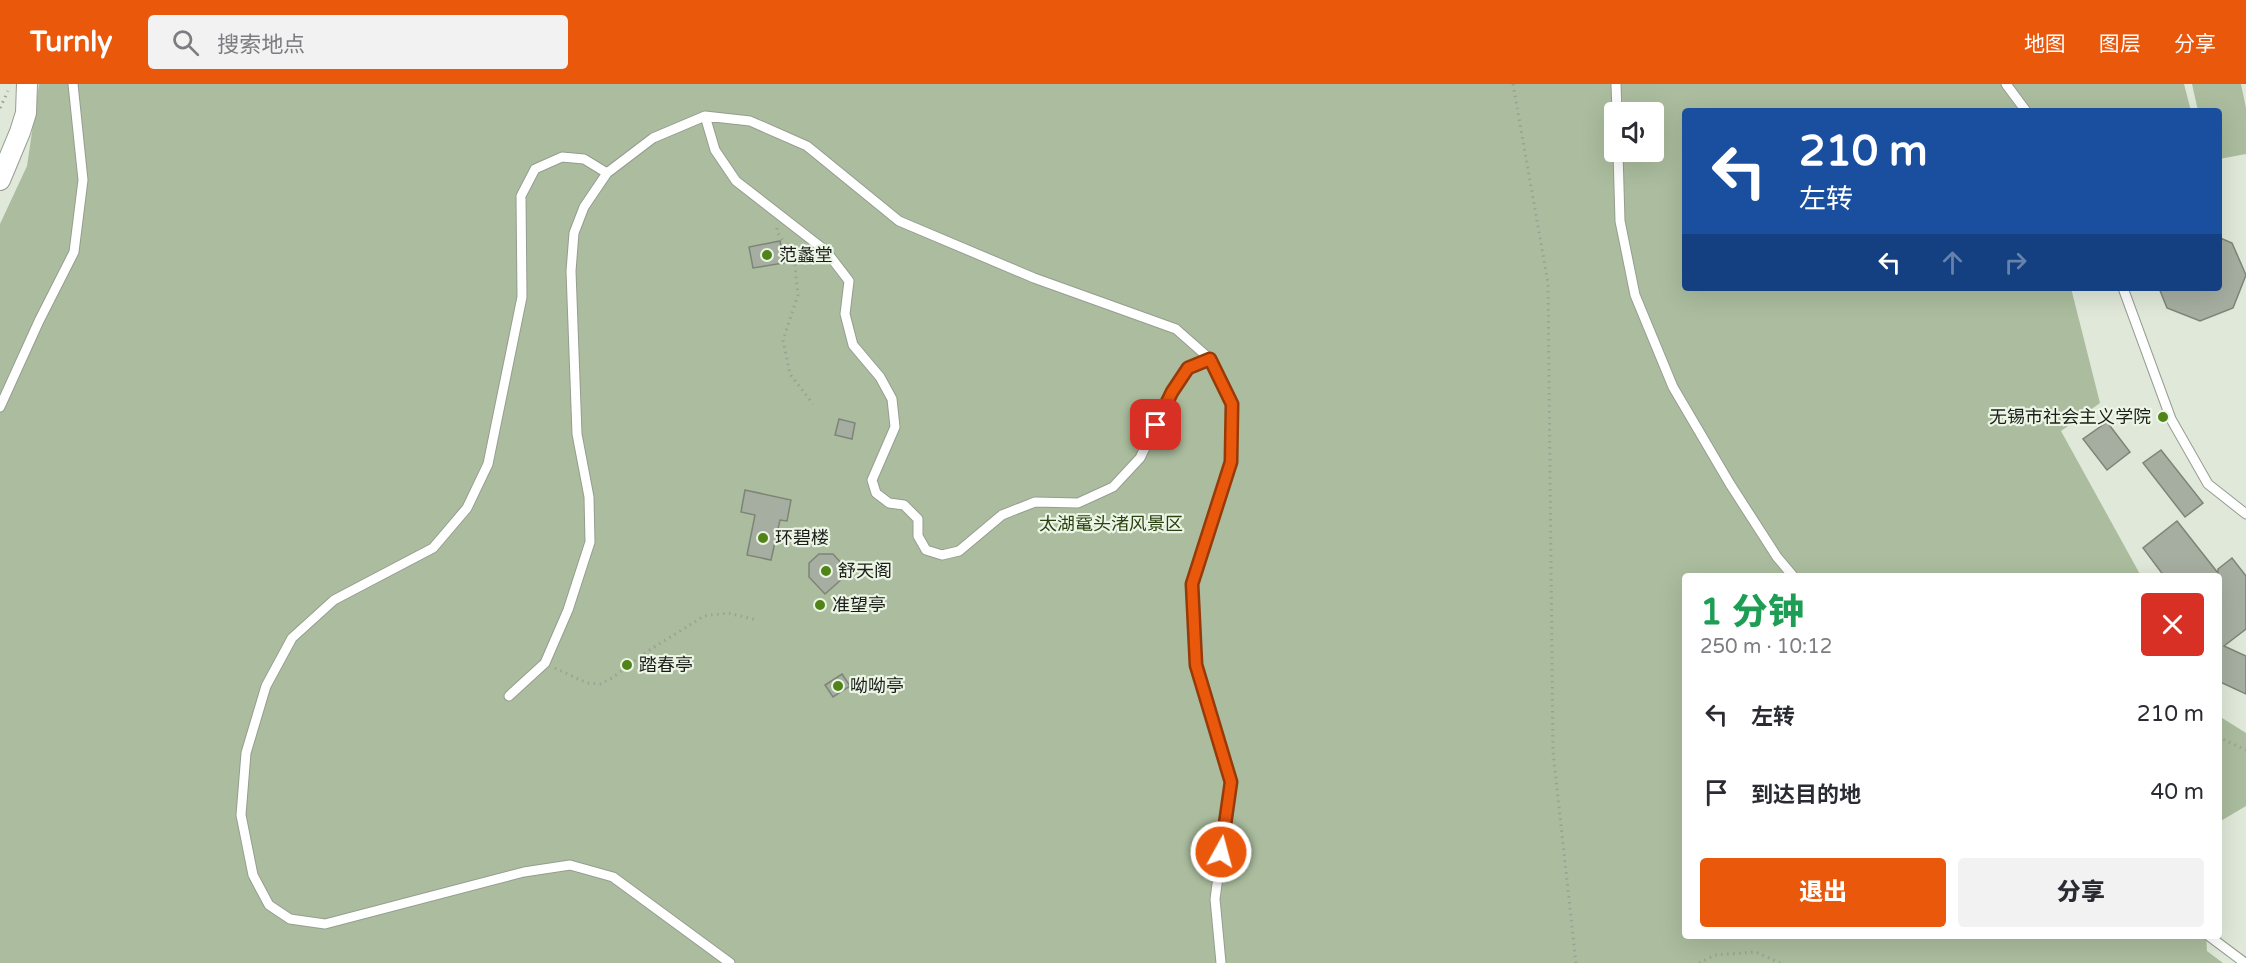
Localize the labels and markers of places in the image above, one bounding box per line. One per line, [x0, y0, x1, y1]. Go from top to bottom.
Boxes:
place label: 范蠡堂 [779, 244, 833, 266]
marker: 范蠡堂 [760, 248, 774, 262]
pin [1130, 399, 1181, 450]
place label: 无锡市社会主义学院 [1989, 406, 2151, 428]
marker: 无锡市社会主义学院 [2156, 410, 2170, 424]
place label: 环碧楼 [775, 527, 829, 549]
marker: 环碧楼 [756, 531, 770, 545]
place label: 舒天阁 [838, 560, 892, 582]
marker: 舒天阁 [819, 564, 833, 578]
place label: 准望亭 [832, 594, 886, 616]
marker: 准望亭 [813, 598, 827, 612]
place label: 踏春亭 [639, 654, 693, 676]
marker: 踏春亭 [620, 658, 634, 672]
place label: 呦呦亭 [850, 675, 904, 697]
marker: 呦呦亭 [831, 679, 845, 693]

